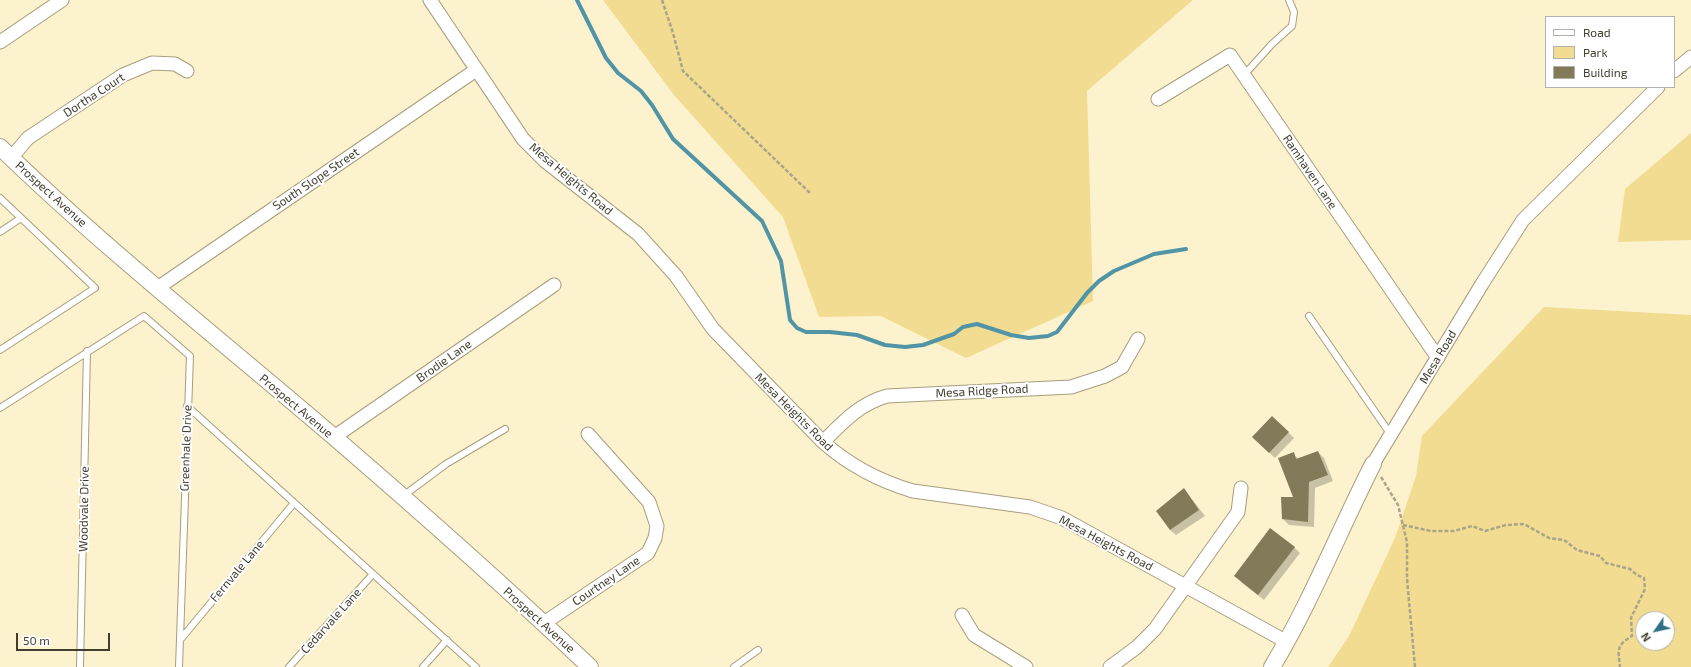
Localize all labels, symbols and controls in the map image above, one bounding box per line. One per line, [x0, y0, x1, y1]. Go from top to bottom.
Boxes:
legend [1545, 16, 1675, 88]
text: Road [1583, 25, 1611, 39]
text: Park [1583, 45, 1608, 59]
text: Building [1583, 65, 1627, 79]
street label: Dortha Court [61, 70, 127, 120]
street label: Ramhaven Lane [1280, 132, 1340, 212]
street label: Mesa Heights Road [526, 140, 616, 218]
street label: South Slope Street [270, 145, 362, 213]
street label: Prospect Avenue [12, 158, 90, 230]
street label: Mesa Road [1416, 328, 1460, 386]
street label: Brodie Lane [414, 337, 474, 385]
street label: Mesa Heights Road [752, 370, 836, 454]
street label: Prospect Avenue [256, 371, 336, 441]
street label: Mesa Ridge Road [935, 381, 1029, 401]
street label: Greenhale Drive [177, 404, 195, 492]
street label: Woodvale Drive [76, 466, 92, 552]
street label: Mesa Heights Road [1057, 512, 1155, 574]
street label: Fernvale Lane [207, 537, 267, 605]
street label: Courtney Lane [569, 553, 643, 609]
street label: Prospect Avenue [500, 584, 578, 656]
street label: Cedarvale Lane [298, 585, 364, 657]
north arrow [1635, 611, 1675, 651]
scale bar [18, 625, 112, 651]
text: N [1638, 631, 1653, 644]
text: 50 m [23, 633, 50, 647]

